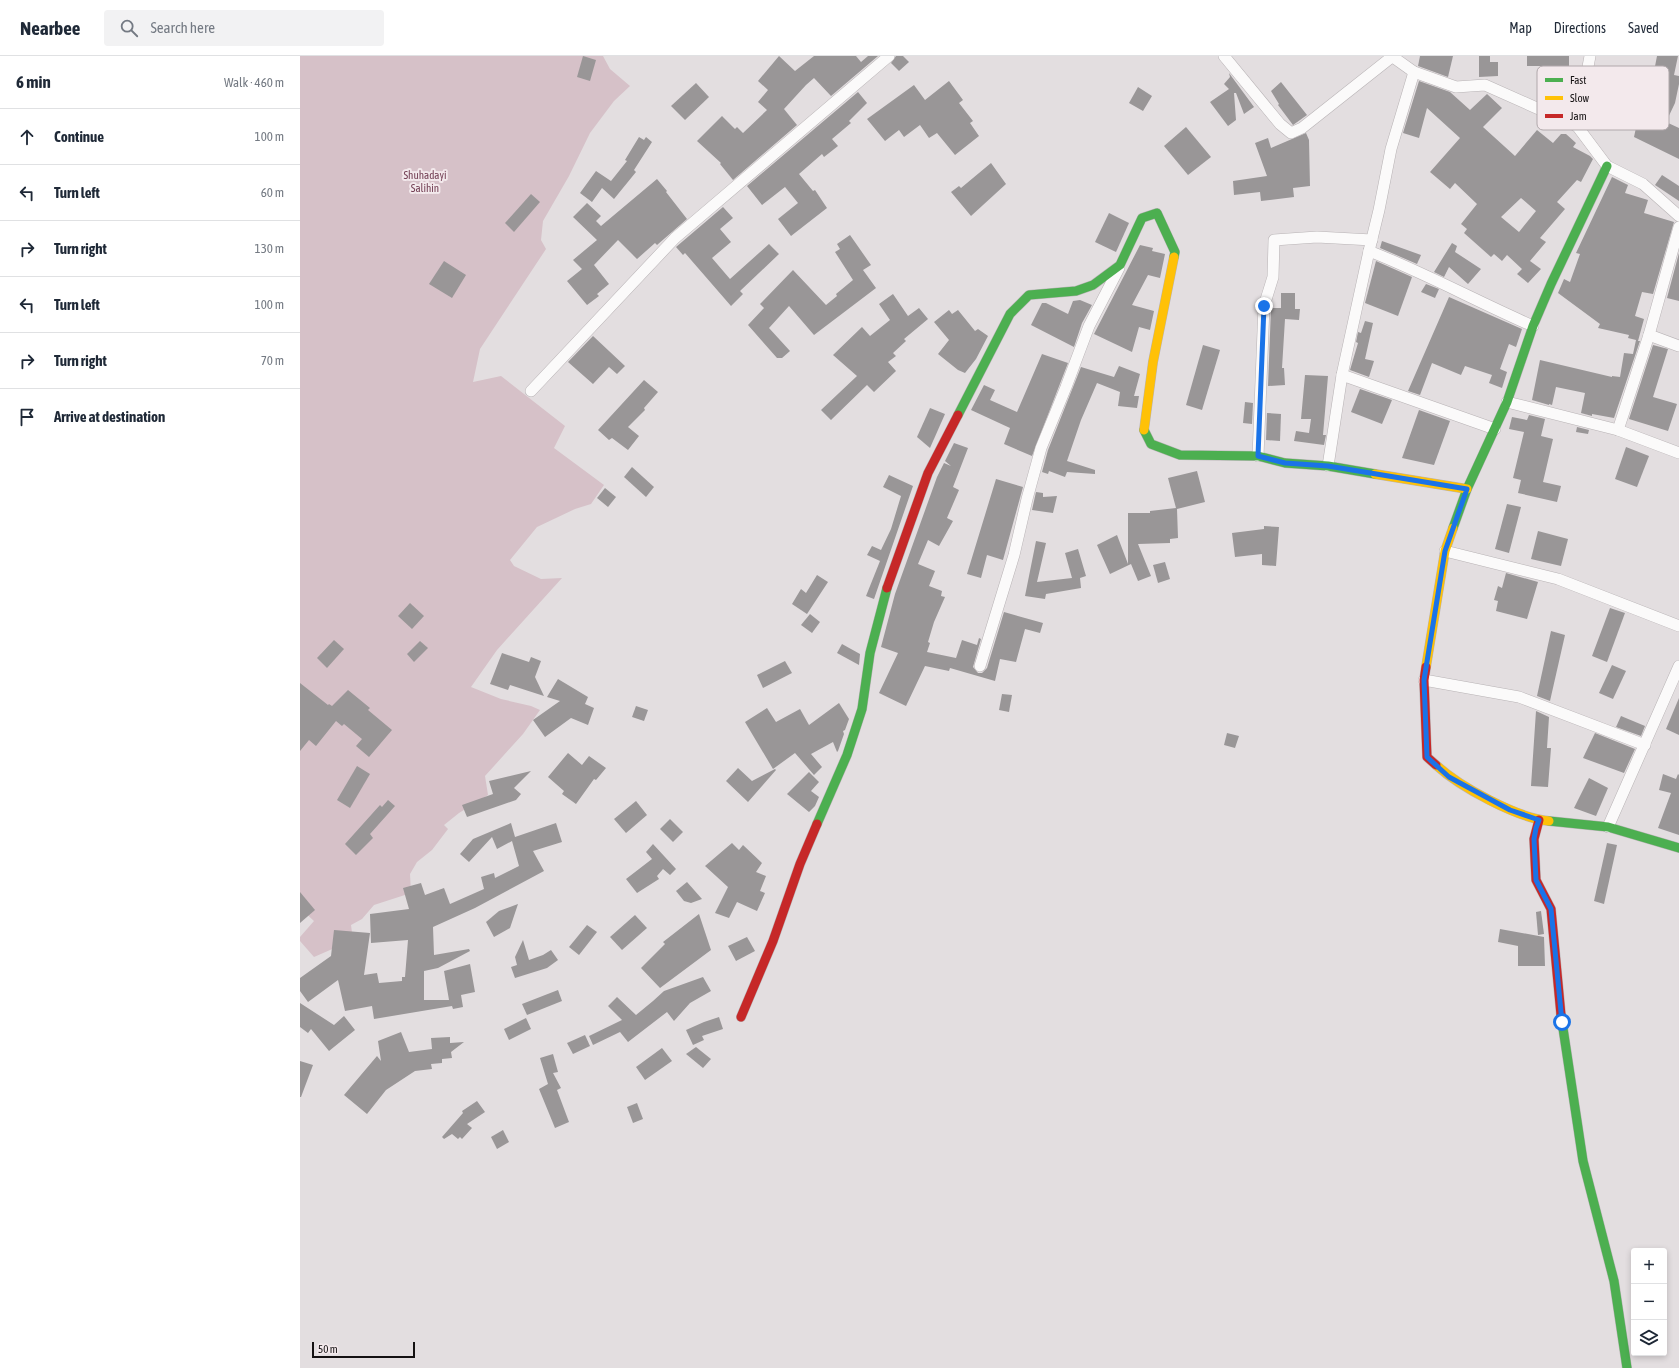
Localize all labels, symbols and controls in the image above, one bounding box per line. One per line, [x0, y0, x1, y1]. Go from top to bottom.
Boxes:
search box [104, 10, 384, 46]
text: Nearbee [20, 17, 80, 39]
icon: search [118, 17, 140, 39]
text: Search here [150, 19, 215, 36]
text: Map [1509, 20, 1532, 36]
text: Directions [1554, 20, 1606, 36]
text: Saved [1628, 20, 1659, 36]
legend [1537, 66, 1669, 130]
text: 6 min [16, 72, 51, 92]
text: Fast [1570, 74, 1586, 86]
text: Walk · 460 m [224, 75, 284, 90]
text: Slow [1570, 92, 1589, 104]
text: Jam [1570, 110, 1587, 122]
icon: ahead [16, 126, 38, 148]
text: Continue [54, 128, 104, 145]
text: 100 m [255, 129, 284, 144]
park label: Shuhadayi Salihin [403, 169, 447, 194]
icon: left [16, 182, 38, 204]
text: Turn left [54, 184, 100, 201]
text: 60 m [261, 185, 284, 200]
icon: right [16, 238, 38, 260]
text: Turn right [54, 240, 107, 257]
text: 130 m [255, 241, 284, 256]
icon: left [16, 294, 38, 316]
text: Turn left [54, 296, 100, 313]
text: 100 m [255, 297, 284, 312]
route end [1255, 297, 1273, 315]
icon: right [16, 350, 38, 372]
text: Turn right [54, 352, 107, 369]
text: 70 m [261, 353, 284, 368]
icon: arrive [16, 406, 38, 428]
text: Arrive at destination [54, 408, 165, 425]
route start [1553, 1013, 1571, 1031]
map controls [1631, 1248, 1667, 1356]
button: + [1631, 1248, 1667, 1284]
button: − [1631, 1284, 1667, 1320]
button: layers [1631, 1320, 1667, 1356]
scale bar [312, 1340, 415, 1359]
text: 50 m [318, 1343, 338, 1355]

